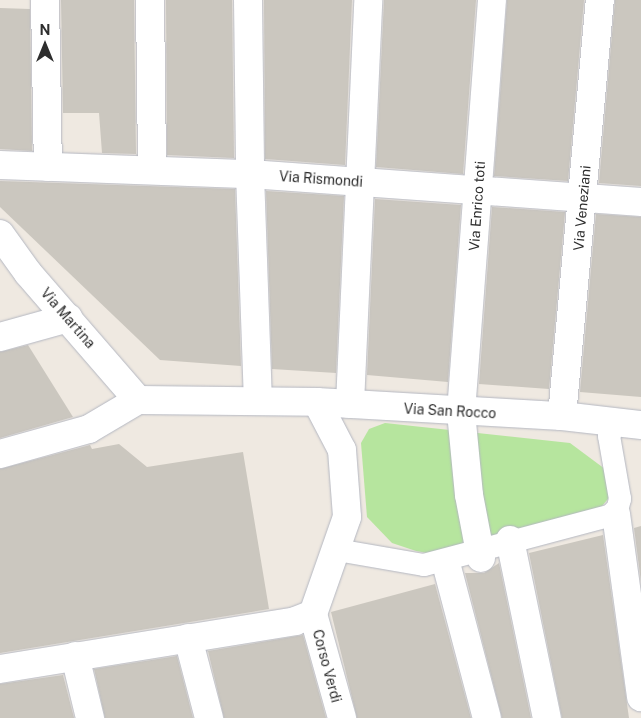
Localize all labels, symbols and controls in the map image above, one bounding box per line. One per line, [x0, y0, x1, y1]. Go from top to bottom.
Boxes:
north arrow [20, 20, 70, 70]
text: N [40, 22, 50, 38]
street label: Via Enrico toti [465, 160, 489, 252]
street label: Via Veneziani [570, 164, 594, 252]
street label: Via Rismondi [279, 168, 363, 190]
street label: Via Martina [37, 284, 99, 352]
street label: Via San Rocco [403, 400, 497, 422]
street label: Corso Verdi [309, 627, 345, 705]

